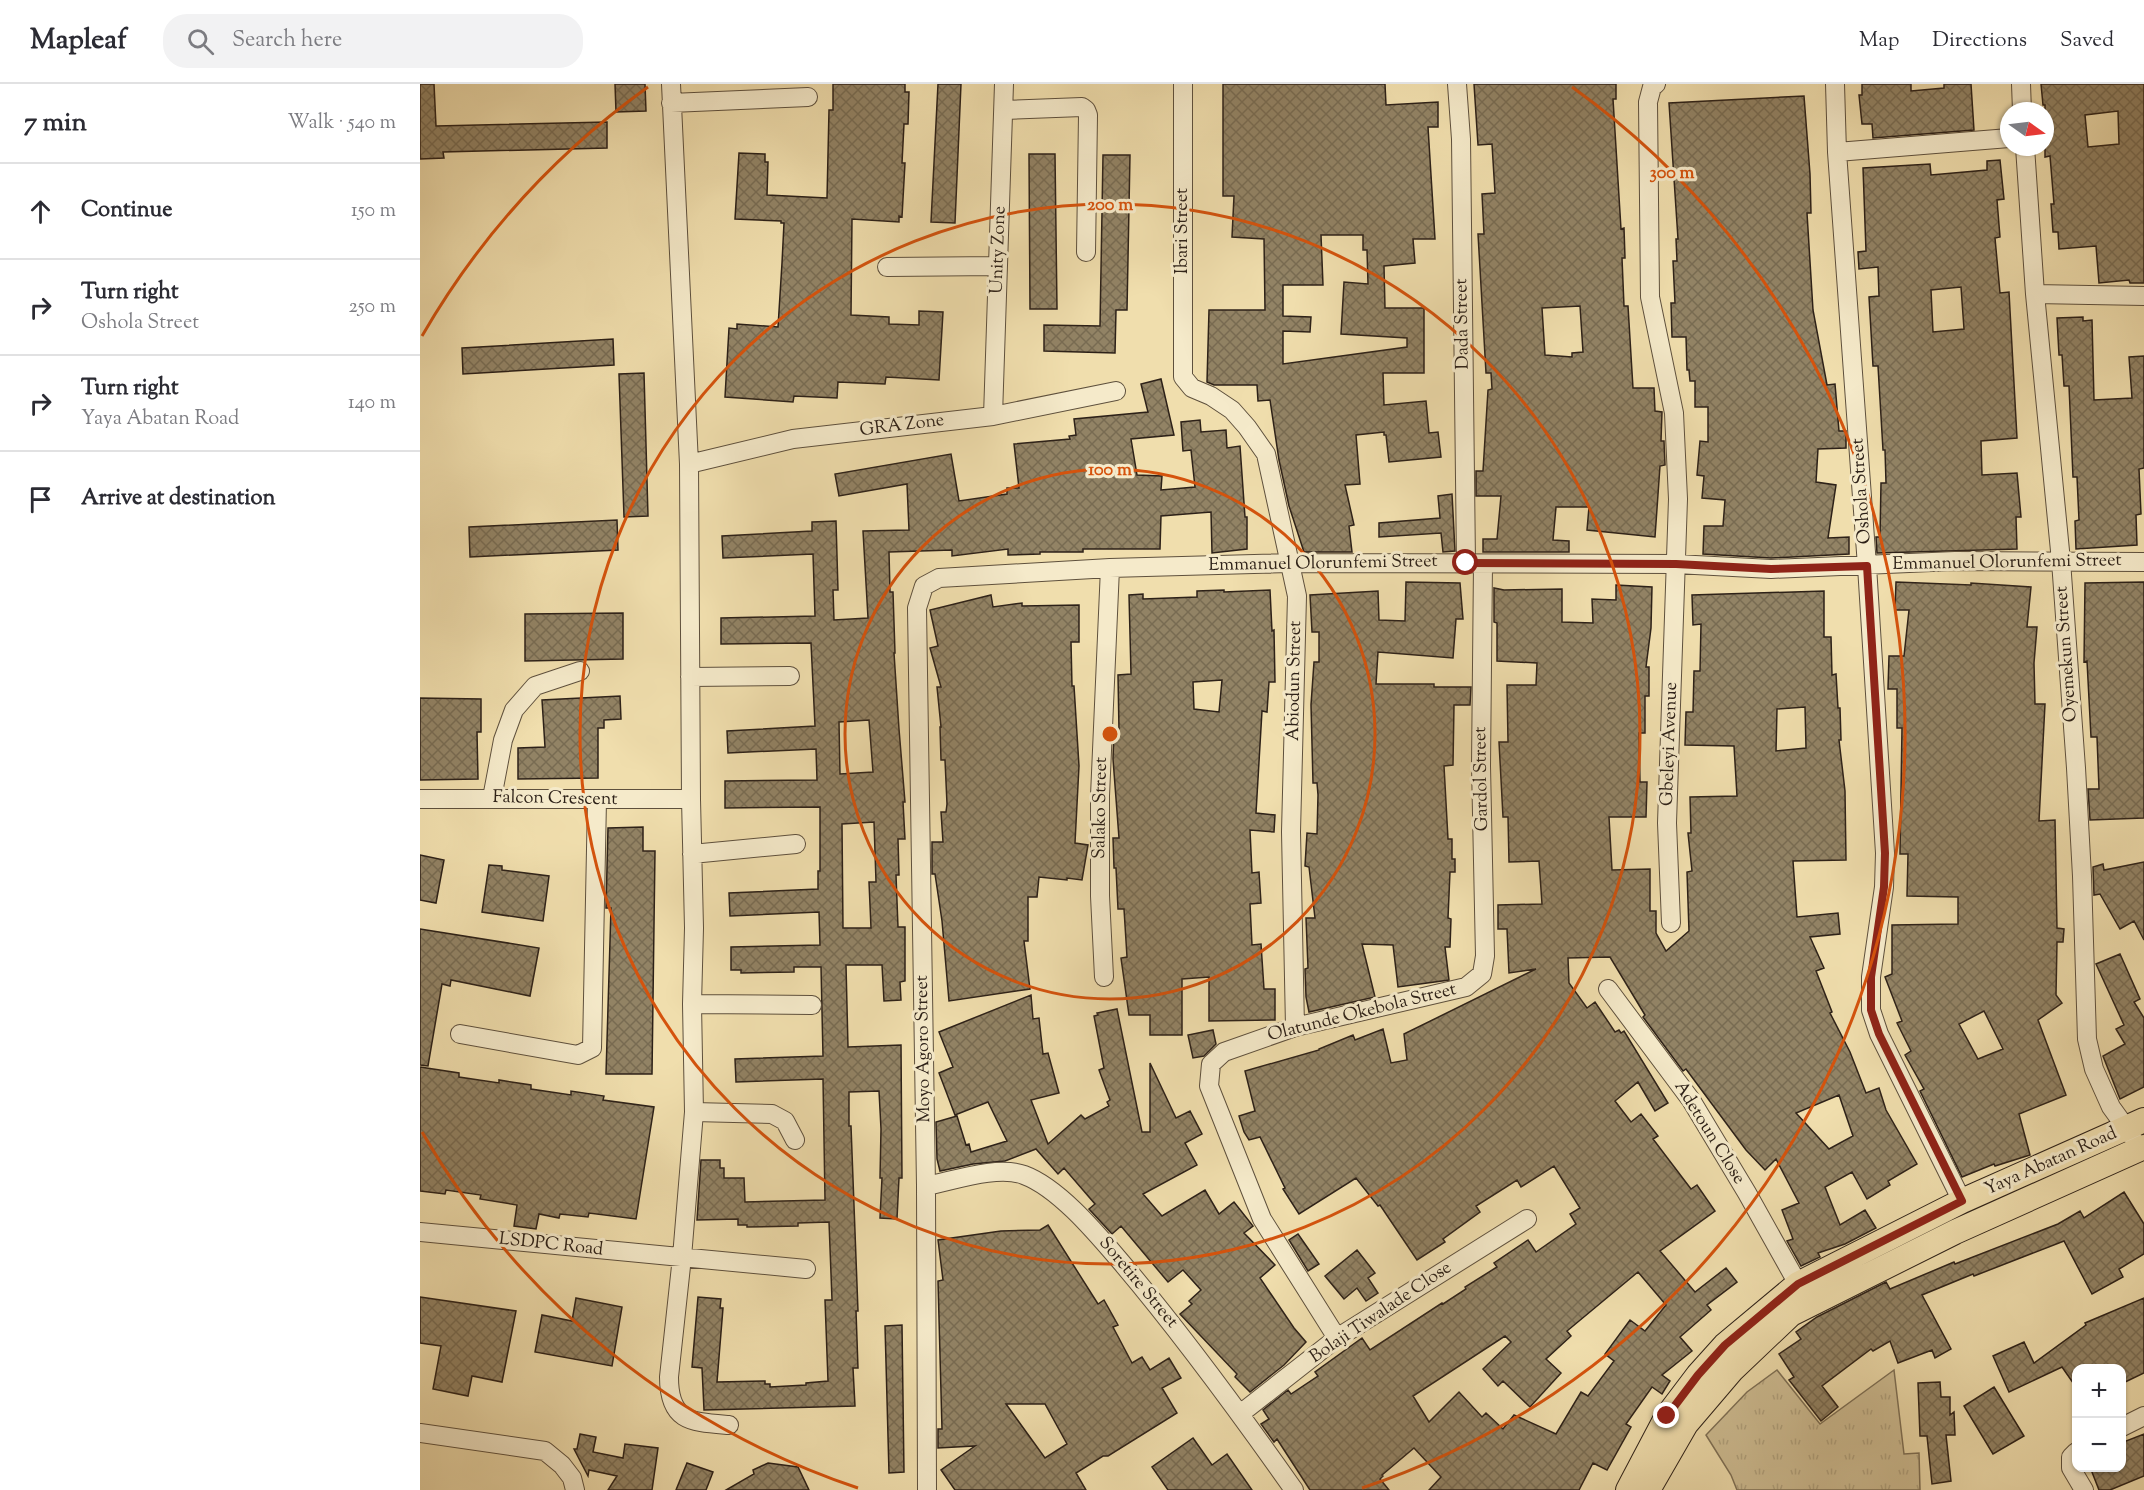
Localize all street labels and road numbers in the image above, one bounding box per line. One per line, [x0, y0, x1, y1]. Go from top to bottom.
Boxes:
street label: Ibari Street [1170, 188, 1196, 274]
street label: Unity Zone [984, 206, 1014, 294]
street label: Dada Street [1449, 278, 1477, 370]
street label: GRA Zone [858, 408, 946, 444]
street label: Oshola Street [1845, 437, 1879, 545]
street label: Emmanuel Olorunfemi Street [1892, 548, 2122, 578]
street label: Emmanuel Olorunfemi Street [1208, 549, 1438, 579]
street label: Oyemekun Street [2049, 585, 2085, 723]
street label: Abiodun Street [1281, 621, 1309, 741]
street label: Gbeleyi Avenue [1655, 681, 1685, 807]
street label: Gardol Street [1468, 726, 1496, 832]
street label: Salako Street [1087, 757, 1115, 859]
street label: Falcon Crescent [492, 785, 618, 813]
street label: Moyo Agoro Street [910, 975, 938, 1123]
street label: Olatunde Okebola Street [1265, 977, 1459, 1049]
street label: Adetoun Close [1667, 1076, 1751, 1190]
street label: Yaya Abatan Road [1981, 1121, 2121, 1203]
street label: LSDPC Road [498, 1227, 604, 1263]
street label: Soretire Street [1092, 1232, 1184, 1334]
street label: Bolaji Tiwalade Close [1305, 1256, 1457, 1370]

